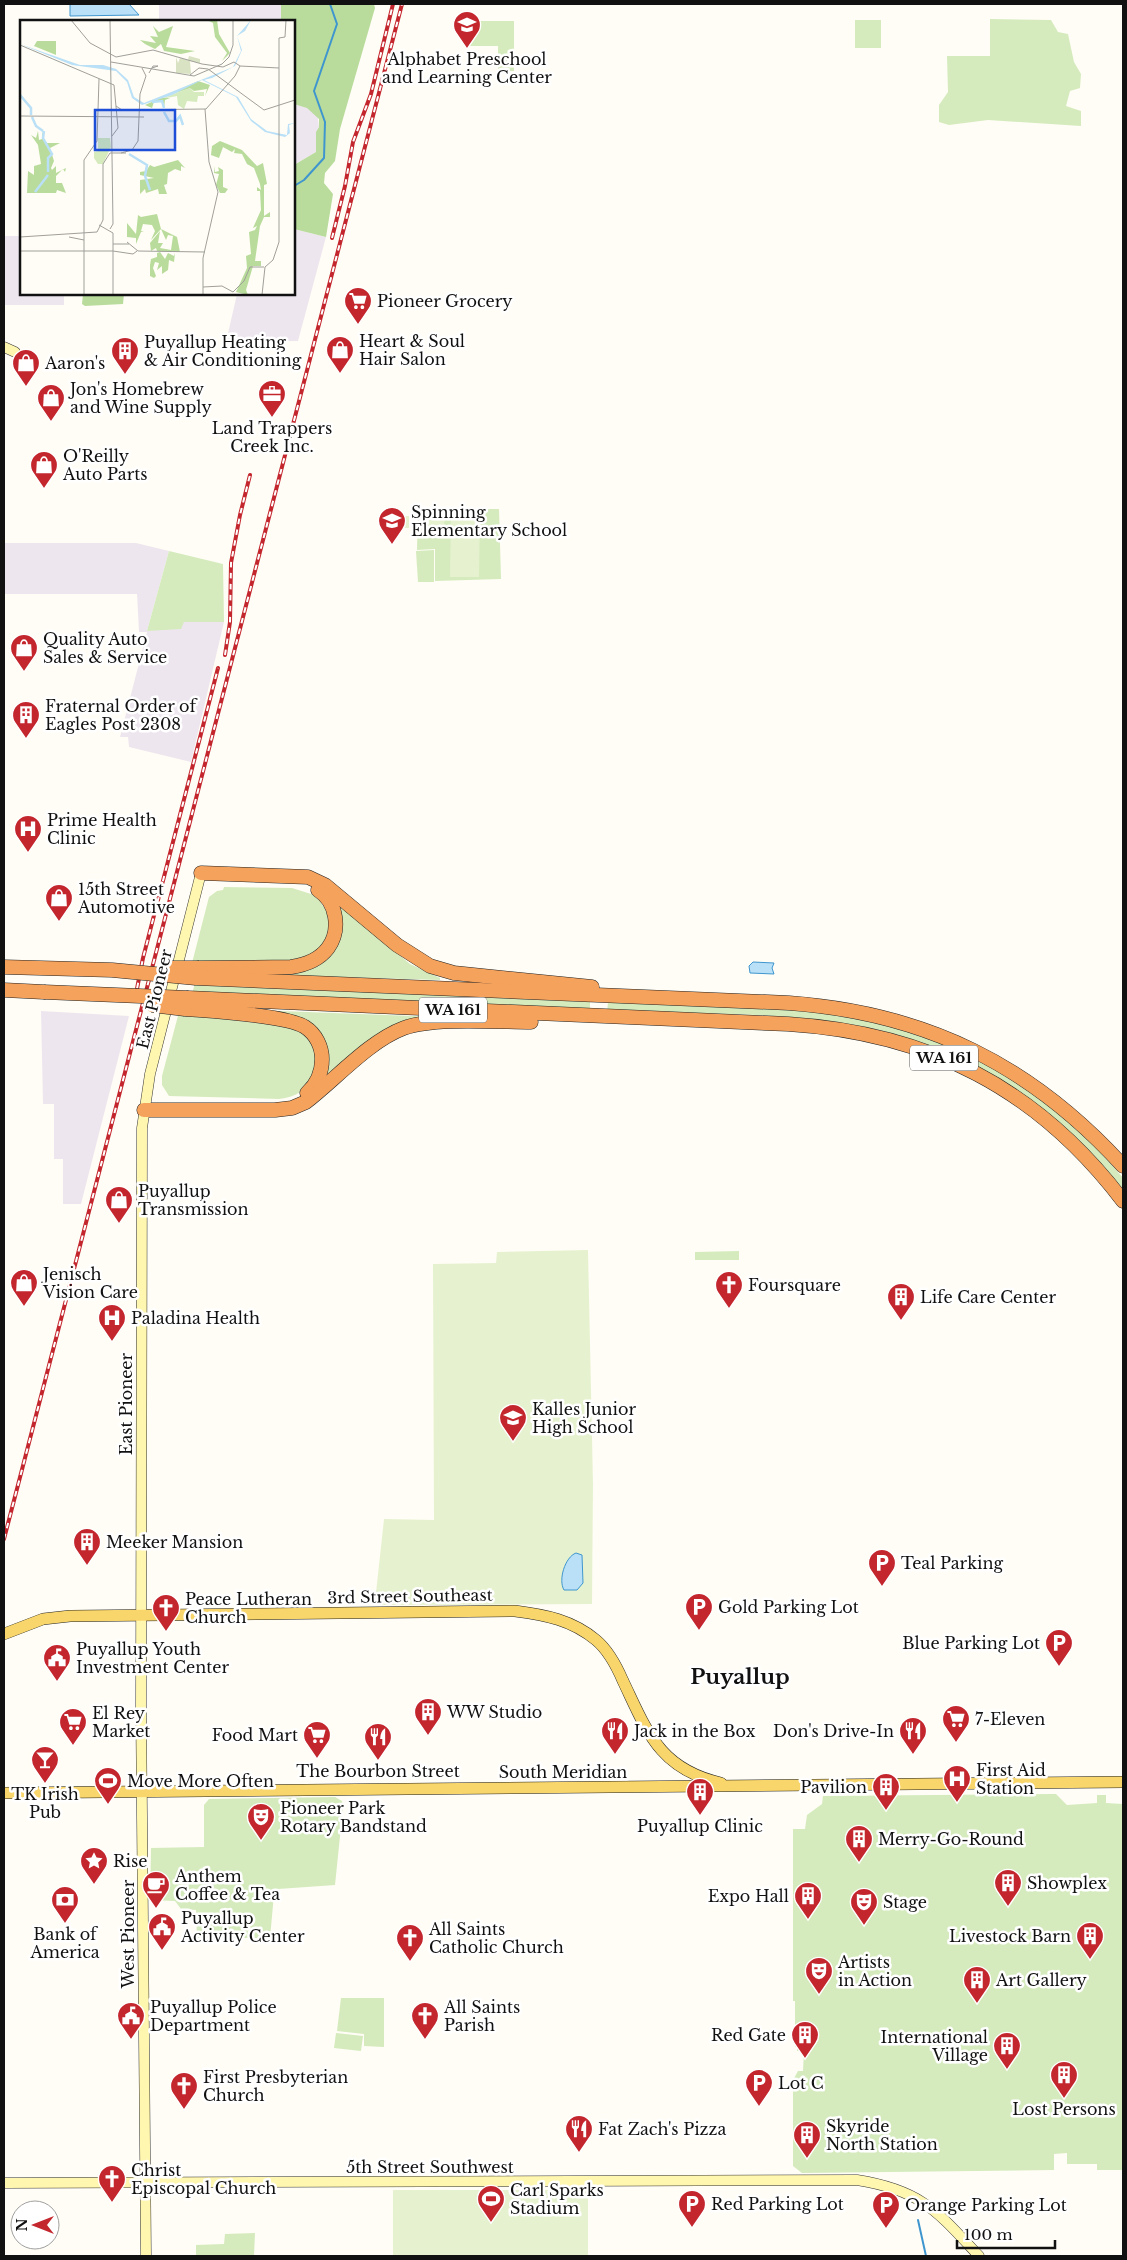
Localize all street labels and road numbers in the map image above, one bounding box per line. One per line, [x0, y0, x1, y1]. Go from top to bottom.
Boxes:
street label: East Pioneer [132, 947, 176, 1051]
road number: WA 161 [419, 998, 487, 1022]
road number: WA 161 [910, 1046, 978, 1070]
street label: East Pioneer [116, 1352, 136, 1455]
street label: 3rd Street Southeast [327, 1585, 493, 1607]
street label: South Meridian [499, 1762, 627, 1782]
street label: West Pioneer [118, 1879, 138, 1989]
street label: 5th Street Southwest [346, 2157, 514, 2177]

